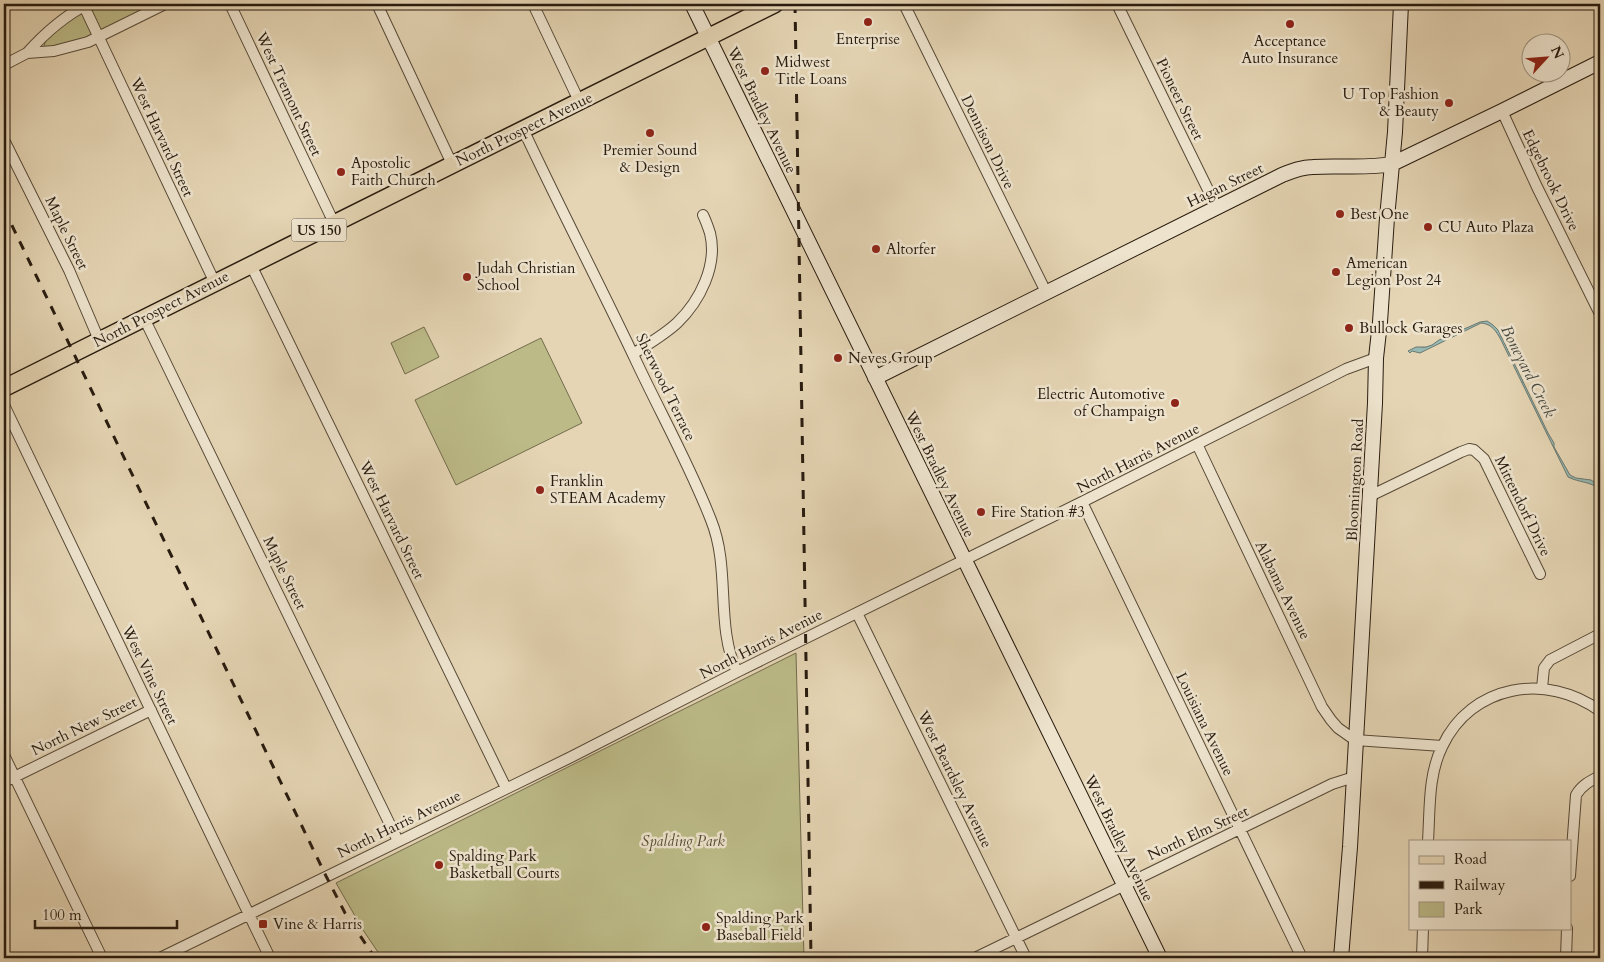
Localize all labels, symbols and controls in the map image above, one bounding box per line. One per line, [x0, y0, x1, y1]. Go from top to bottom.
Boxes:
marker: Enterprise [862, 16, 874, 28]
marker: Acceptance Auto Insurance [1284, 18, 1296, 30]
street label: West Tremont Street [251, 28, 327, 159]
place label: Enterprise [836, 29, 900, 49]
place label: Acceptance Auto Insurance [1242, 31, 1339, 68]
north arrow [1522, 32, 1572, 82]
street label: West Bradley Avenue [722, 42, 801, 177]
text: N [1546, 43, 1568, 62]
place label: Midwest Title Loans [775, 52, 847, 89]
street label: Pioneer Street [1152, 55, 1209, 144]
marker: Midwest Title Loans [759, 65, 771, 77]
street label: West Harvard Street [125, 73, 198, 200]
place label: U Top Fashion & Beauty [1342, 84, 1439, 121]
street label: North Prospect Avenue [452, 87, 596, 171]
street label: Dennison Drive [957, 92, 1019, 192]
marker: U Top Fashion & Beauty [1443, 97, 1455, 109]
street label: Edgebrook Drive [1518, 126, 1584, 234]
marker: Premier Sound & Design [644, 127, 656, 139]
place label: Premier Sound & Design [603, 140, 697, 177]
place label: Apostolic Faith Church [351, 153, 436, 190]
street label: Hagan Street [1184, 158, 1267, 212]
marker: Apostolic Faith Church [335, 166, 347, 178]
street label: Maple Street [41, 193, 93, 273]
place label: Best One [1350, 204, 1409, 224]
marker: Best One [1334, 208, 1346, 220]
place label: CU Auto Plaza [1438, 217, 1534, 237]
road number: US 150 [292, 218, 346, 242]
marker: CU Auto Plaza [1422, 221, 1434, 233]
place label: Altorfer [886, 239, 936, 259]
marker: Altorfer [870, 243, 882, 255]
place label: American Legion Post 24 [1346, 253, 1442, 290]
place label: Judah Christian School [475, 258, 576, 295]
street label: North Prospect Avenue [90, 266, 232, 352]
marker: American Legion Post 24 [1330, 266, 1342, 278]
marker: Judah Christian School [461, 271, 473, 283]
place label: Bullock Garages [1359, 318, 1463, 338]
water label: Boneyard Creek [1495, 321, 1561, 422]
marker: Bullock Garages [1343, 322, 1355, 334]
street label: Sherwood Terrace [631, 330, 701, 444]
place label: Neves Group [848, 348, 933, 368]
marker: Neves Group [832, 352, 844, 364]
place label: Electric Automotive of Champaign [1037, 384, 1165, 421]
marker: Electric Automotive of Champaign [1169, 397, 1181, 409]
street label: West Bradley Avenue [900, 406, 979, 541]
street label: North Harris Avenue [1073, 418, 1203, 498]
street label: Bloomington Road [1342, 418, 1368, 542]
street label: Mittendorf Drive [1490, 452, 1556, 560]
street label: West Harvard Street [354, 457, 429, 583]
place label: Franklin STEAM Academy [550, 471, 666, 508]
marker: Franklin STEAM Academy [534, 484, 546, 496]
place label: Fire Station #3 [991, 502, 1085, 522]
marker: Fire Station #3 [975, 506, 987, 518]
street label: Maple Street [259, 533, 311, 613]
street label: Alabama Avenue [1250, 537, 1316, 643]
street label: North Harris Avenue [696, 604, 826, 684]
street label: West Vine Street [117, 621, 183, 728]
street label: Louisiana Avenue [1171, 669, 1239, 779]
street label: North New Street [28, 692, 140, 760]
street label: West Beardsley Avenue [913, 706, 997, 851]
street label: West Bradley Avenue [1079, 770, 1158, 905]
street label: North Harris Avenue [334, 785, 464, 863]
street label: North Elm Street [1144, 801, 1252, 865]
park label: Spalding Park [641, 831, 725, 851]
legend [1409, 840, 1572, 930]
place label: Spalding Park Basketball Courts [449, 846, 560, 883]
text: Road [1454, 849, 1487, 869]
marker: Spalding Park Basketball Courts [433, 859, 445, 871]
text: Railway [1454, 875, 1505, 895]
scale bar [35, 897, 178, 929]
text: Park [1454, 899, 1483, 919]
text: 100 m [42, 905, 82, 925]
place label: Spalding Park Baseball Field [716, 908, 804, 945]
place label: Vine & Harris [273, 914, 362, 934]
marker: Vine & Harris [257, 918, 269, 930]
marker: Spalding Park Baseball Field [700, 921, 712, 933]

